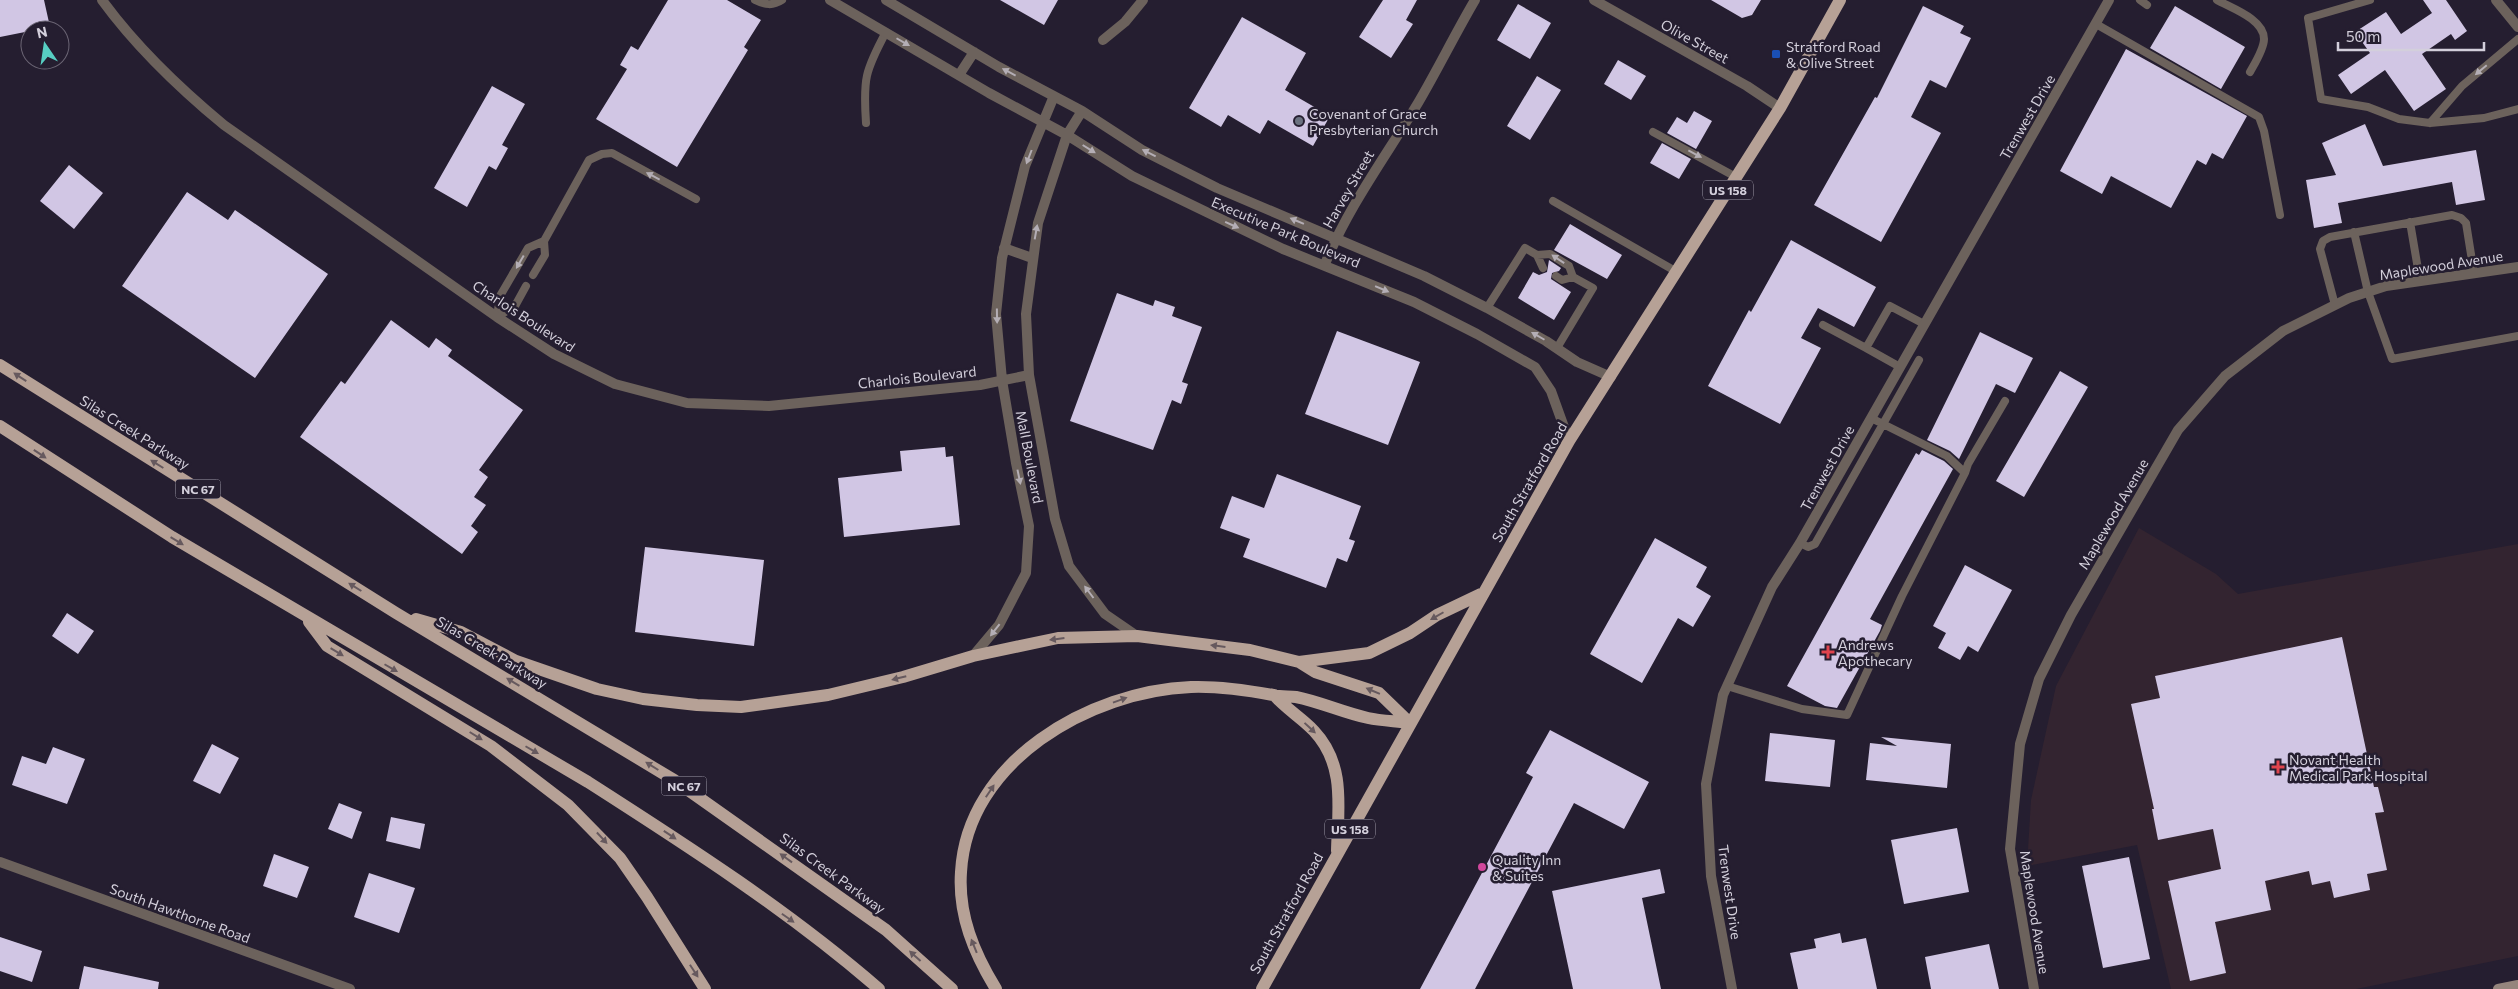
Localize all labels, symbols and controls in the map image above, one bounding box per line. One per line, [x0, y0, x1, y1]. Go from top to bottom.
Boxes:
street label: Olive Street [1658, 15, 1732, 67]
north arrow [20, 20, 70, 70]
scale bar [2338, 20, 2484, 52]
text: N [35, 22, 49, 41]
text: 50 m [2346, 27, 2380, 45]
one-way arrow [896, 38, 909, 47]
place label: Stratford Road & Olive Street [1786, 38, 1881, 71]
marker: Stratford Road & Olive Street [1770, 48, 1782, 60]
one-way arrow [2474, 65, 2487, 76]
one-way arrow [1002, 68, 1016, 76]
street label: Trenwest Drive [1996, 71, 2058, 163]
place label: Covenant of Grace Presbyterian Church [1309, 105, 1438, 138]
marker: Covenant of Grace Presbyterian Church [1293, 115, 1305, 127]
one-way arrow [1083, 144, 1096, 154]
street label: Harvey Street [1319, 147, 1377, 231]
one-way arrow [1142, 149, 1157, 157]
one-way arrow [1025, 150, 1033, 165]
one-way arrow [1687, 150, 1702, 158]
one-way arrow [646, 172, 661, 180]
road number: US 158 [1703, 180, 1753, 200]
street label: Executive Park Boulevard [1209, 193, 1363, 271]
one-way arrow [1290, 217, 1304, 225]
one-way arrow [1225, 222, 1239, 230]
one-way arrow [1033, 223, 1041, 239]
street label: Maplewood Avenue [2378, 247, 2504, 283]
one-way arrow [1551, 254, 1564, 263]
one-way arrow [515, 255, 524, 269]
street label: Charlois Boulevard [470, 276, 578, 356]
one-way arrow [1375, 285, 1389, 293]
one-way arrow [993, 308, 1001, 324]
one-way arrow [1532, 332, 1545, 341]
street label: Charlois Boulevard [857, 362, 977, 392]
one-way arrow [13, 373, 26, 382]
street label: Silas Creek Parkway [77, 391, 193, 473]
street label: Mall Boulevard [1013, 409, 1047, 505]
street label: South Stratford Road [1488, 419, 1570, 545]
street label: Trenwest Drive [1796, 422, 1858, 514]
one-way arrow [34, 449, 47, 458]
street label: Maplewood Avenue [2074, 456, 2152, 572]
one-way arrow [151, 459, 164, 468]
one-way arrow [1015, 469, 1023, 485]
road number: NC 67 [176, 479, 220, 498]
one-way arrow [171, 536, 184, 545]
one-way arrow [348, 582, 361, 591]
one-way arrow [1084, 585, 1094, 599]
one-way arrow [1430, 611, 1444, 620]
street label: Silas Creek Parkway [433, 612, 551, 692]
one-way arrow [989, 623, 1000, 636]
one-way arrow [1048, 635, 1064, 643]
place label: Andrews Apothecary [1838, 636, 1912, 669]
one-way arrow [1210, 642, 1226, 650]
marker: Andrews Apothecary [1822, 646, 1834, 658]
one-way arrow [331, 647, 344, 656]
one-way arrow [385, 663, 398, 672]
one-way arrow [892, 674, 907, 682]
one-way arrow [507, 677, 520, 686]
one-way arrow [1366, 687, 1380, 695]
one-way arrow [1113, 696, 1128, 703]
one-way arrow [1304, 722, 1316, 734]
one-way arrow [469, 732, 482, 741]
one-way arrow [525, 745, 538, 754]
place label: Novant Health Medical Park Hospital [2289, 751, 2427, 784]
marker: Novant Health Medical Park Hospital [2271, 760, 2285, 774]
one-way arrow [646, 762, 659, 771]
road number: NC 67 [662, 776, 706, 796]
one-way arrow [985, 784, 995, 798]
road number: US 158 [1325, 820, 1375, 839]
street label: Silas Creek Parkway [777, 829, 889, 917]
one-way arrow [663, 830, 677, 840]
one-way arrow [596, 832, 608, 844]
street label: Trenwest Drive [1715, 844, 1745, 940]
street label: Maplewood Avenue [2017, 849, 2053, 975]
street label: South Stratford Road [1246, 850, 1326, 976]
place label: Quality Inn & Suites [1492, 851, 1561, 884]
one-way arrow [779, 853, 793, 863]
marker: Quality Inn & Suites [1476, 861, 1488, 873]
street label: South Hawthorne Road [107, 880, 253, 946]
one-way arrow [781, 912, 794, 923]
one-way arrow [970, 938, 978, 953]
one-way arrow [910, 950, 922, 962]
one-way arrow [689, 965, 699, 978]

